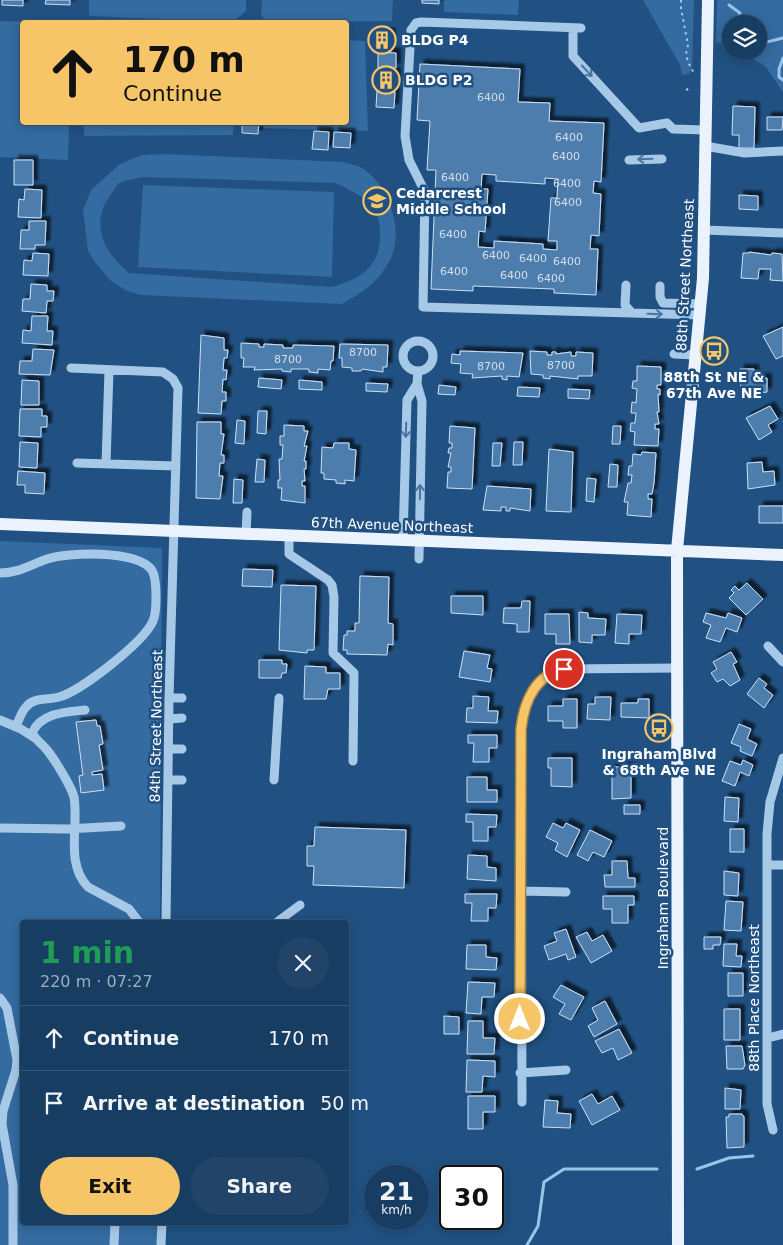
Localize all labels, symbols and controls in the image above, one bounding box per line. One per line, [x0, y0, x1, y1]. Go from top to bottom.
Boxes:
map controls [722, 15, 767, 60]
button: layers [722, 15, 767, 60]
building icon: BLDG P4 [367, 25, 397, 55]
place label: BLDG P4 [401, 32, 469, 48]
icon: ahead [40, 40, 105, 105]
text: 170 m [123, 40, 245, 80]
building icon: BLDG P2 [371, 65, 401, 95]
one-way arrow [581, 65, 593, 78]
place label: BLDG P2 [405, 72, 473, 88]
text: Continue [123, 81, 222, 106]
house number: 6400 [477, 91, 505, 104]
house number: 6400 [555, 131, 583, 144]
house number: 6400 [552, 150, 580, 163]
one-way arrow [638, 155, 654, 164]
house number: 6400 [441, 171, 469, 184]
house number: 6400 [553, 177, 581, 190]
place label: Cedarcrest Middle School [396, 185, 506, 217]
school or university icon: Cedarcrest Middle School [362, 186, 392, 216]
house number: 6400 [554, 196, 582, 209]
street label: 88th Street Northeast [673, 198, 697, 352]
house number: 6400 [439, 228, 467, 241]
house number: 6400 [482, 249, 510, 262]
house number: 6400 [519, 252, 547, 265]
house number: 6400 [553, 255, 581, 268]
house number: 6400 [440, 265, 468, 278]
house number: 6400 [500, 269, 528, 282]
house number: 6400 [537, 272, 565, 285]
one-way arrow [646, 309, 662, 319]
bus stop icon: 88th St NE & 67th Ave NE [699, 336, 729, 366]
house number: 8700 [349, 346, 377, 359]
house number: 8700 [274, 353, 302, 366]
house number: 8700 [547, 359, 575, 372]
house number: 8700 [477, 360, 505, 373]
place label: 88th St NE & 67th Ave NE [663, 369, 765, 401]
one-way arrow [402, 422, 411, 438]
one-way arrow [415, 484, 425, 500]
street label: 67th Avenue Northeast [311, 514, 474, 536]
pin [543, 648, 585, 690]
street label: 84th Street Northeast [147, 649, 165, 803]
icon: arrive [550, 655, 578, 683]
bus stop icon: Ingraham Blvd & 68th Ave NE [644, 713, 674, 743]
place label: Ingraham Blvd & 68th Ave NE [601, 746, 717, 778]
street label: Ingraham Boulevard [655, 827, 671, 969]
street label: 88th Place Northeast [746, 924, 762, 1072]
text: 1 min [40, 935, 134, 970]
button: close [277, 937, 329, 989]
text: 220 m · 07:27 [40, 972, 153, 991]
position arrow [493, 992, 545, 1044]
icon: ahead [40, 1024, 68, 1052]
text: Continue [83, 1027, 179, 1049]
text: 170 m [268, 1027, 329, 1049]
icon: arrive [40, 1089, 68, 1117]
text: Arrive at destination [83, 1092, 305, 1114]
text: 50 m [320, 1092, 369, 1114]
button: Exit [40, 1157, 180, 1215]
button: Share [190, 1157, 329, 1215]
speed limit sign: 30 [439, 1165, 504, 1230]
text: 21 [379, 1177, 414, 1206]
text: km/h [381, 1203, 412, 1217]

